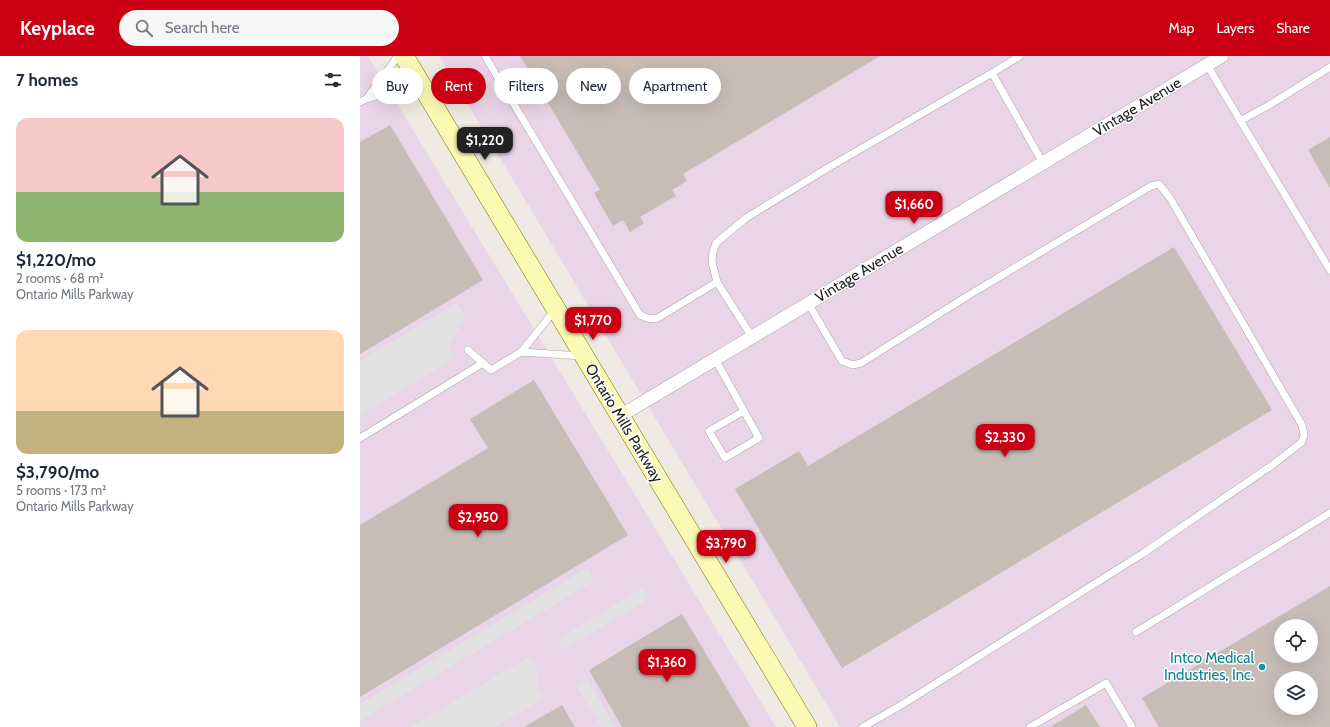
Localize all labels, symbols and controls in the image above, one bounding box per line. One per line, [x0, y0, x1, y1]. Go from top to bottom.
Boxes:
search box [119, 10, 399, 46]
text: Keyplace [20, 17, 95, 40]
icon: search [133, 17, 155, 39]
text: Search here [165, 19, 239, 37]
text: Map [1169, 19, 1194, 37]
text: Layers [1216, 19, 1254, 37]
text: Share [1276, 19, 1310, 37]
chip: Buy [372, 68, 423, 104]
chip: Rent [431, 68, 486, 104]
chip: Filters [494, 68, 558, 104]
chip: New [566, 68, 621, 104]
chip: Apartment [629, 68, 721, 104]
icon: filters [322, 69, 344, 91]
text: 7 homes [16, 70, 78, 90]
street label: Vintage Avenue [1090, 73, 1185, 140]
pin: $1,220 [452, 127, 518, 161]
text: $1,220 [466, 132, 504, 148]
icon: home [144, 144, 216, 216]
pin: $1,660 [881, 191, 947, 225]
text: $1,660 [894, 196, 934, 212]
street label: Vintage Avenue [812, 239, 907, 306]
text: $1,220/mo [16, 250, 96, 270]
text: 2 rooms · 68 m² [16, 270, 104, 286]
text: Ontario Mills Parkway [16, 286, 134, 302]
pin: $1,770 [560, 307, 626, 341]
text: $1,770 [574, 312, 612, 328]
icon: home [144, 356, 216, 428]
street label: Ontario Mills Parkway [581, 360, 667, 486]
pin: $2,330 [972, 424, 1038, 458]
text: $2,330 [985, 429, 1025, 445]
text: $3,790/mo [16, 462, 99, 482]
text: 5 rooms · 173 m² [16, 482, 106, 498]
text: Ontario Mills Parkway [16, 498, 134, 514]
pin: $2,950 [445, 504, 511, 538]
text: $2,950 [458, 509, 498, 525]
pin: $3,790 [693, 530, 759, 564]
text: $3,790 [706, 535, 746, 551]
map controls [1274, 619, 1318, 715]
button: locate [1274, 619, 1318, 663]
pin: $1,360 [634, 649, 700, 683]
place label: Intco Medical Industries, Inc. [1164, 649, 1254, 684]
text: $1,360 [648, 654, 686, 670]
marker: Intco Medical Industries, Inc. [1257, 662, 1267, 672]
button: layers [1274, 671, 1318, 715]

